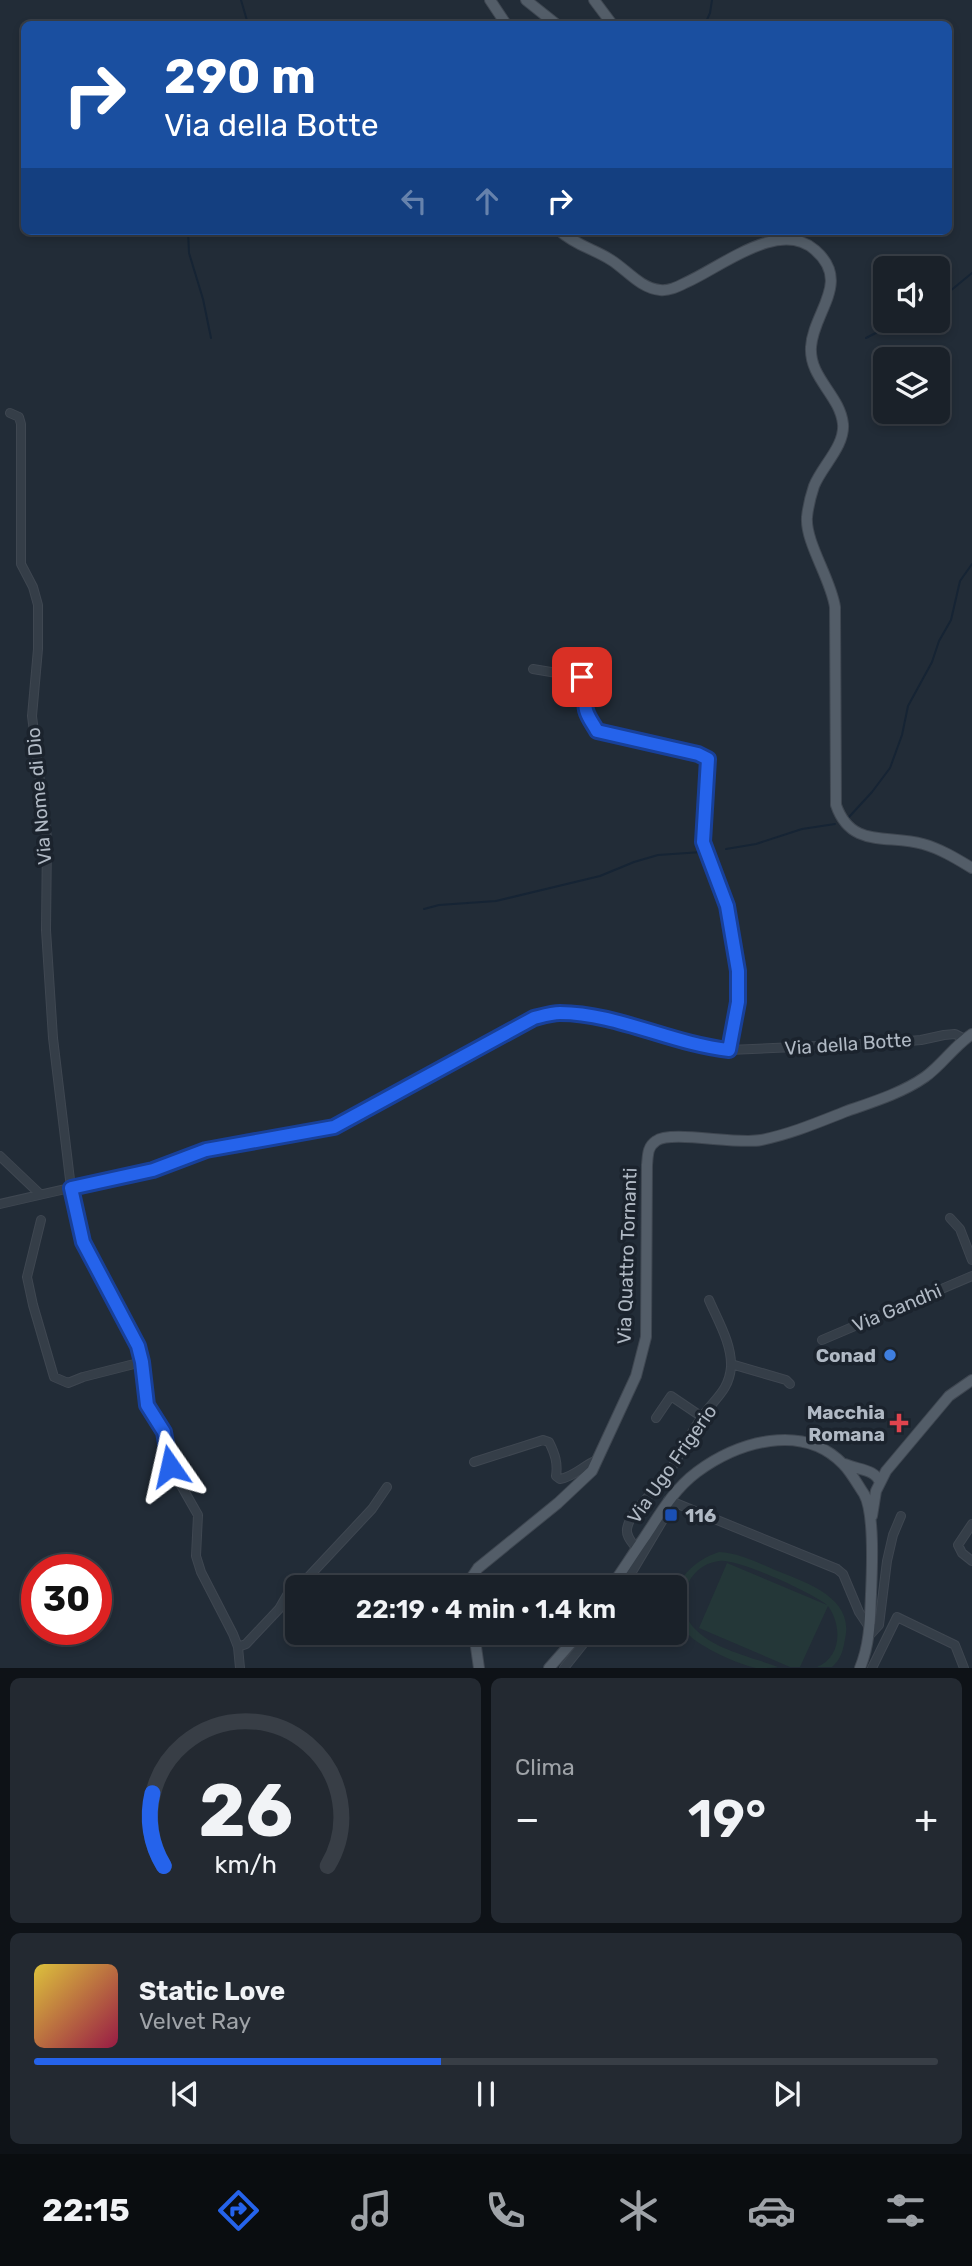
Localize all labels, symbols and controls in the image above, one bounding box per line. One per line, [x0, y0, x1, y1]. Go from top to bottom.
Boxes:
text: 290 m [164, 47, 316, 105]
icon: right [49, 49, 140, 140]
text: Via della Botte [164, 106, 379, 144]
icon: left [395, 182, 433, 220]
icon: ahead [468, 182, 506, 220]
icon: right [541, 182, 579, 220]
map controls [873, 256, 950, 424]
button: sound [873, 256, 950, 333]
button: layers [873, 347, 950, 424]
pin [552, 647, 612, 707]
icon: arrive [563, 658, 601, 696]
street label: Via Nome di Dio [22, 726, 56, 866]
street label: Via della Botte [784, 1028, 912, 1060]
street label: Via Quattro Tornanti [612, 1167, 642, 1345]
street label: Via Gandhi [849, 1279, 945, 1337]
place label: Conad [816, 1344, 876, 1367]
marker: Conad [882, 1347, 898, 1363]
street label: Via Ugo Frigerio [623, 1400, 721, 1528]
place label: Macchia Romana [807, 1401, 885, 1446]
marker: Macchia Romana [891, 1415, 907, 1431]
position arrow [133, 1429, 207, 1503]
place label: 116 [685, 1504, 716, 1527]
marker: 116 [663, 1507, 679, 1523]
speed limit sign: 30 [21, 1554, 112, 1645]
text: 22:19 · 4 min · 1.4 km [356, 1594, 616, 1625]
text: Clima [515, 1753, 575, 1781]
text: 26 [198, 1769, 293, 1855]
text: 19° [688, 1788, 766, 1850]
text: − [515, 1796, 540, 1842]
text: + [914, 1796, 938, 1842]
text: km/h [214, 1850, 277, 1879]
text: Static Love [139, 1976, 285, 2007]
text: Velvet Ray [139, 2007, 251, 2035]
icon: previous [166, 2075, 204, 2113]
icon: pause [467, 2075, 505, 2113]
icon: next [768, 2075, 806, 2113]
icon: directions [214, 2186, 263, 2235]
icon: music [347, 2186, 396, 2235]
icon: phone [481, 2186, 530, 2235]
icon: climate [614, 2186, 663, 2235]
icon: car [747, 2186, 796, 2235]
icon: filters [881, 2186, 930, 2235]
text: 22:15 [42, 2191, 130, 2229]

